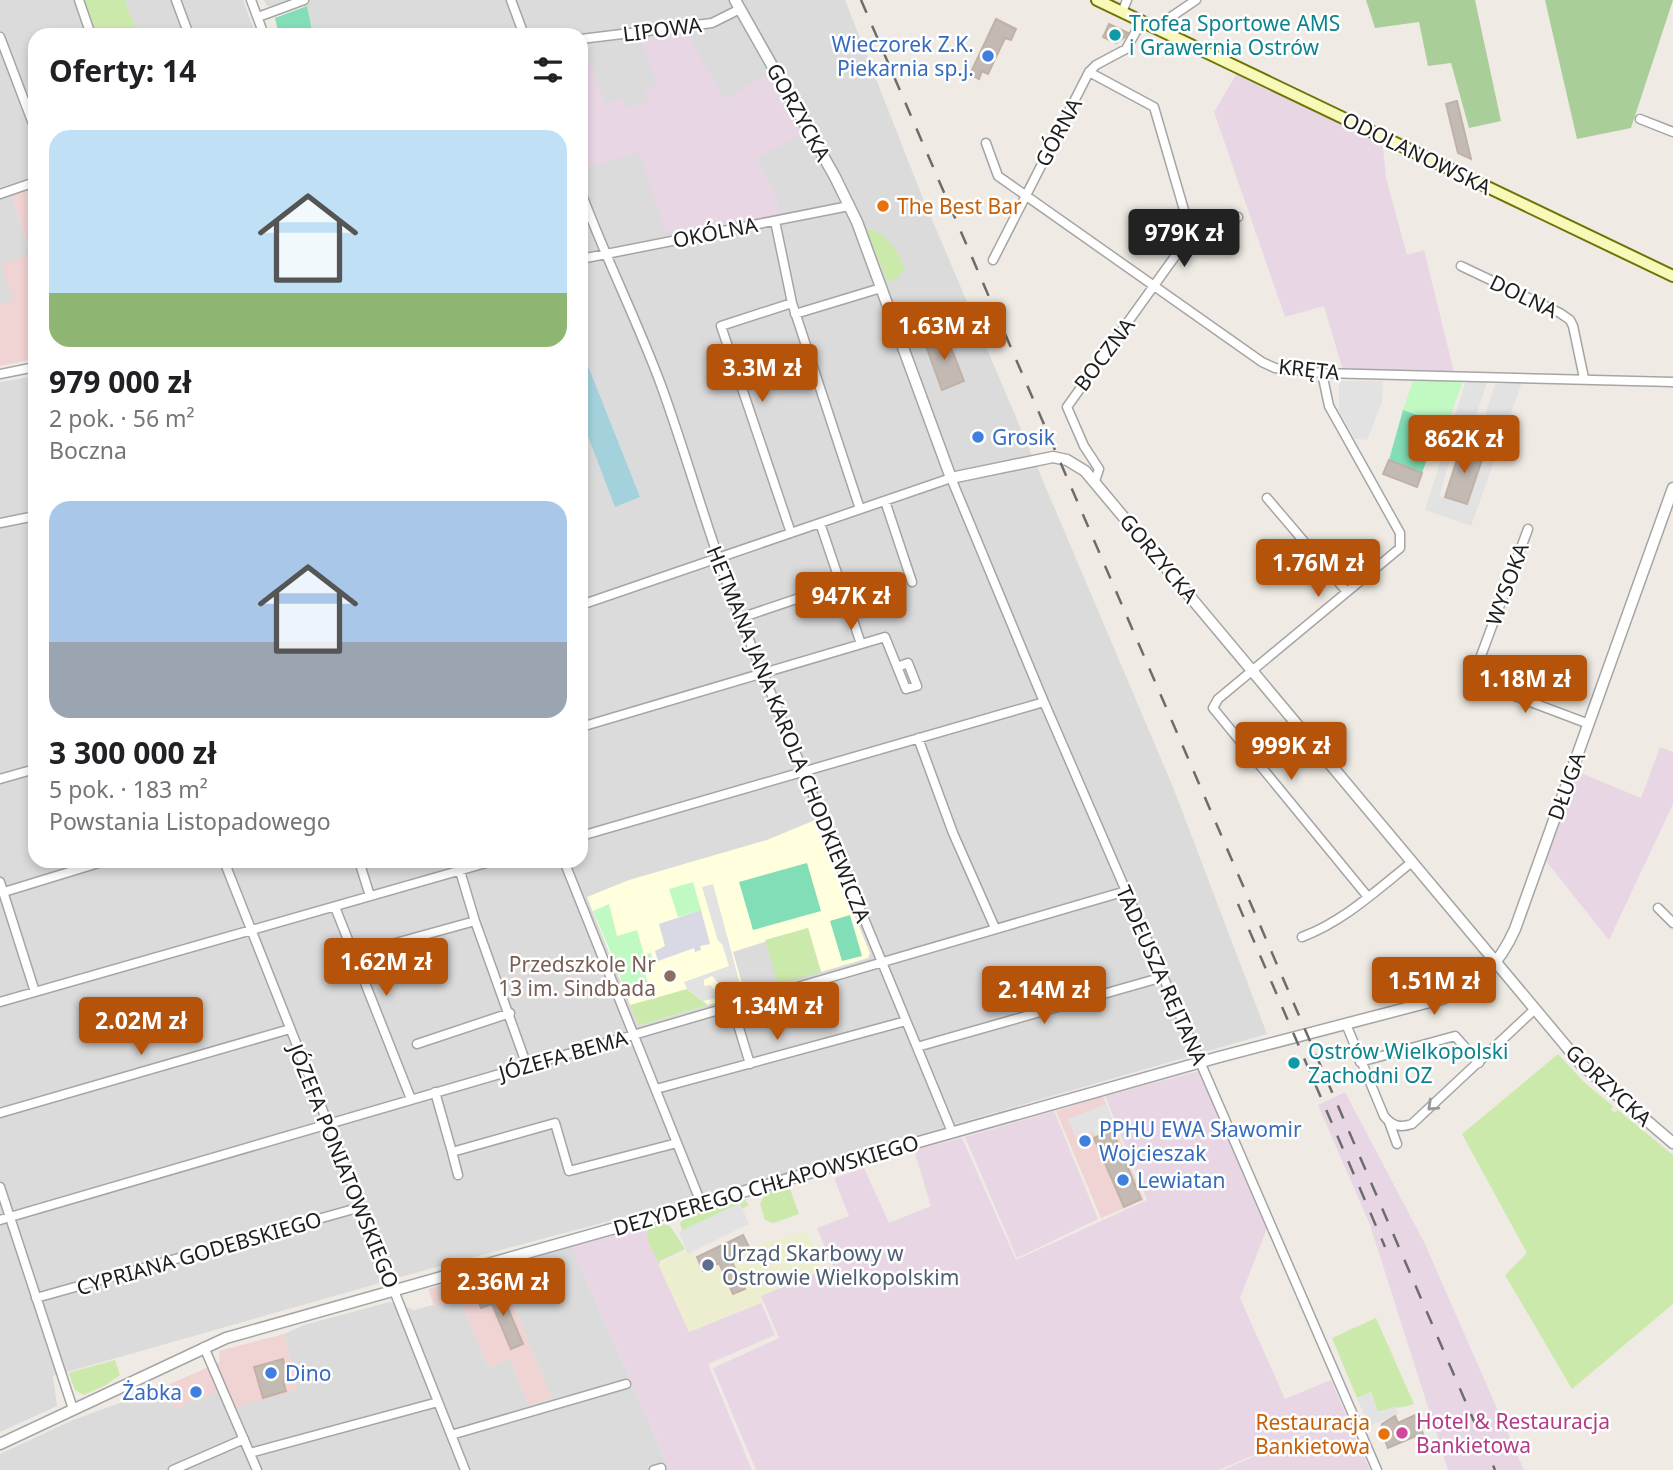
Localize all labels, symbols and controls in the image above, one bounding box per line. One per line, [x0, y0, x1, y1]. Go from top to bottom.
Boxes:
place label: Trofea Sportowe AMS i Grawernia Ostrów [1129, 9, 1340, 61]
street label: LIPOWA [621, 10, 704, 48]
marker: Trofea Sportowe AMS i Grawernia Ostrów [1107, 27, 1123, 43]
place label: Wieczorek Z.K. Piekarnia sp.j. [832, 30, 974, 82]
marker: Wieczorek Z.K. Piekarnia sp.j. [980, 48, 996, 64]
text: Oferty: 14 [49, 50, 196, 91]
icon: filters [529, 51, 567, 89]
street label: GORZYCKA [761, 58, 838, 166]
street label: GÓRNA [1028, 92, 1088, 171]
street label: ODOLANOWSKA [1338, 105, 1497, 201]
icon: home [245, 175, 371, 301]
place label: The Best Bar [897, 192, 1022, 220]
marker: The Best Bar [875, 198, 891, 214]
street label: OKÓLNA [670, 210, 760, 254]
pin: 979K zł [1119, 210, 1249, 269]
text: 979K zł [1144, 216, 1224, 248]
street label: DOLNA [1485, 268, 1563, 325]
pin: 1.63M zł [872, 302, 1016, 362]
text: 1.63M zł [898, 309, 990, 341]
street label: BOCZNA [1067, 311, 1141, 396]
pin: 3.3M zł [697, 344, 827, 404]
text: 3.3M zł [723, 351, 801, 383]
street label: KRĘTA [1277, 352, 1342, 386]
text: 979 000 zł [49, 361, 192, 402]
text: 2 pok. · 56 m² [49, 402, 195, 434]
pin: 862K zł [1399, 416, 1529, 475]
text: 862K zł [1424, 422, 1504, 454]
place label: Grosik [992, 423, 1056, 451]
marker: Grosik [970, 429, 986, 445]
text: Boczna [49, 434, 127, 466]
street label: GORZYCKA [1114, 508, 1205, 609]
street label: WYSOKA [1479, 538, 1535, 629]
pin: 1.76M zł [1246, 540, 1390, 599]
street label: HETMANA JANA KAROLA CHODKIEWICZA [700, 542, 878, 927]
icon: home [245, 546, 371, 672]
text: 1.76M zł [1272, 546, 1364, 578]
pin: 947K zł [786, 572, 916, 632]
text: 947K zł [811, 579, 891, 611]
pin: 1.18M zł [1453, 656, 1597, 715]
text: 1.18M zł [1479, 662, 1571, 694]
pin: 999K zł [1226, 722, 1356, 782]
text: 999K zł [1251, 729, 1331, 761]
text: 3 300 000 zł [49, 732, 216, 773]
street label: DŁUGA [1541, 748, 1591, 824]
text: 5 pok. · 183 m² [49, 773, 208, 805]
text: Powstania Listopadowego [49, 805, 331, 837]
street label: TADEUSZA REJTANA [1110, 881, 1214, 1069]
pin: 1.62M zł [314, 939, 458, 998]
text: 1.62M zł [340, 945, 432, 977]
place label: Przedszkole Nr 13 im. Sindbada [498, 950, 656, 1002]
pin: 1.51M zł [1362, 958, 1506, 1017]
text: 1.51M zł [1388, 964, 1480, 996]
pin: 2.14M zł [972, 967, 1116, 1026]
marker: Przedszkole Nr 13 im. Sindbada [662, 968, 678, 984]
text: 2.14M zł [998, 973, 1090, 1005]
pin: 1.34M zł [705, 982, 849, 1042]
text: 1.34M zł [731, 989, 823, 1021]
pin: 2.02M zł [69, 998, 213, 1057]
text: 2.02M zł [95, 1004, 187, 1036]
street label: JÓZEFA BEMA [493, 1023, 631, 1087]
place label: Ostrów Wielkopolski Zachodni OZ [1308, 1037, 1508, 1089]
street label: JÓZEFA PONIATOWSKIEGO [281, 1038, 406, 1292]
street label: GORZYCKA [1560, 1038, 1658, 1132]
marker: Ostrów Wielkopolski Zachodni OZ [1286, 1055, 1302, 1071]
one-way arrow [1427, 1098, 1440, 1110]
place label: PPHU EWA Sławomir Wojcieszak [1099, 1115, 1302, 1167]
street label: DEZYDEREGO CHŁAPOWSKIEGO [610, 1128, 922, 1242]
marker: PPHU EWA Sławomir Wojcieszak [1077, 1133, 1093, 1149]
place label: Lewiatan [1137, 1166, 1225, 1194]
marker: Lewiatan [1115, 1172, 1131, 1188]
street label: CYPRIANA GODEBSKIEGO [73, 1205, 325, 1301]
place label: Urząd Skarbowy w Ostrowie Wielkopolskim [722, 1239, 959, 1291]
marker: Urząd Skarbowy w Ostrowie Wielkopolskim [700, 1257, 716, 1273]
pin: 2.36M zł [431, 1258, 575, 1318]
text: 2.36M zł [457, 1265, 549, 1297]
place label: Dino [285, 1359, 331, 1387]
marker: Dino [263, 1365, 279, 1381]
place label: Żabka [122, 1378, 182, 1406]
marker: Żabka [188, 1384, 204, 1400]
place label: Hotel & Restauracja Bankietowa [1416, 1407, 1610, 1459]
place label: Restauracja Bankietowa [1255, 1408, 1370, 1460]
marker: Hotel & Restauracja Bankietowa [1394, 1425, 1410, 1441]
marker: Restauracja Bankietowa [1376, 1426, 1392, 1442]

